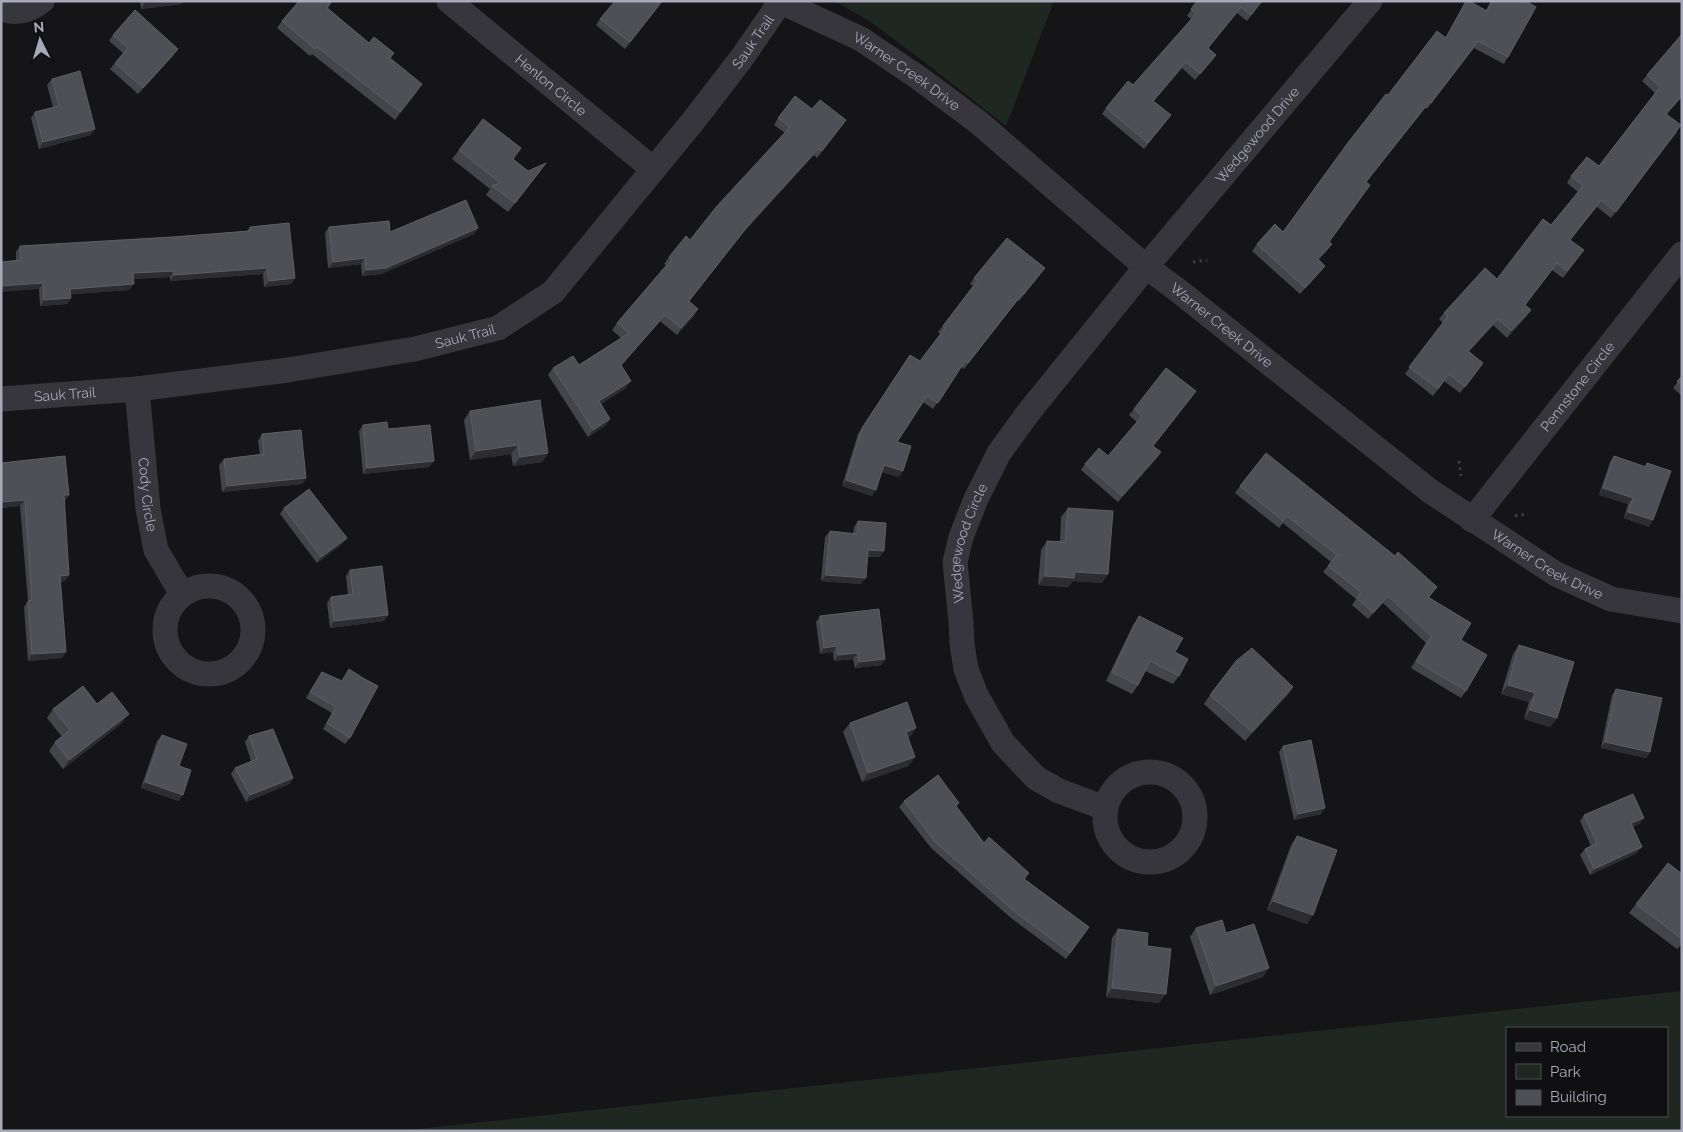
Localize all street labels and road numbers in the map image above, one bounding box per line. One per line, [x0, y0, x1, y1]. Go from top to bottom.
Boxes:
street label: Sauk Trail [729, 12, 777, 72]
street label: Warner Creek Drive [851, 29, 963, 114]
street label: Henlon Circle [512, 51, 590, 119]
street label: Wedgewood Drive [1212, 83, 1302, 186]
street label: Warner Creek Drive [1167, 280, 1276, 371]
street label: Sauk Trail [433, 321, 497, 352]
street label: Pennstone Circle [1537, 338, 1618, 435]
street label: Sauk Trail [33, 384, 96, 405]
street label: Cody Circle [135, 457, 160, 533]
street label: Wedgewood Circle [947, 481, 991, 604]
street label: Warner Creek Drive [1489, 526, 1606, 602]

